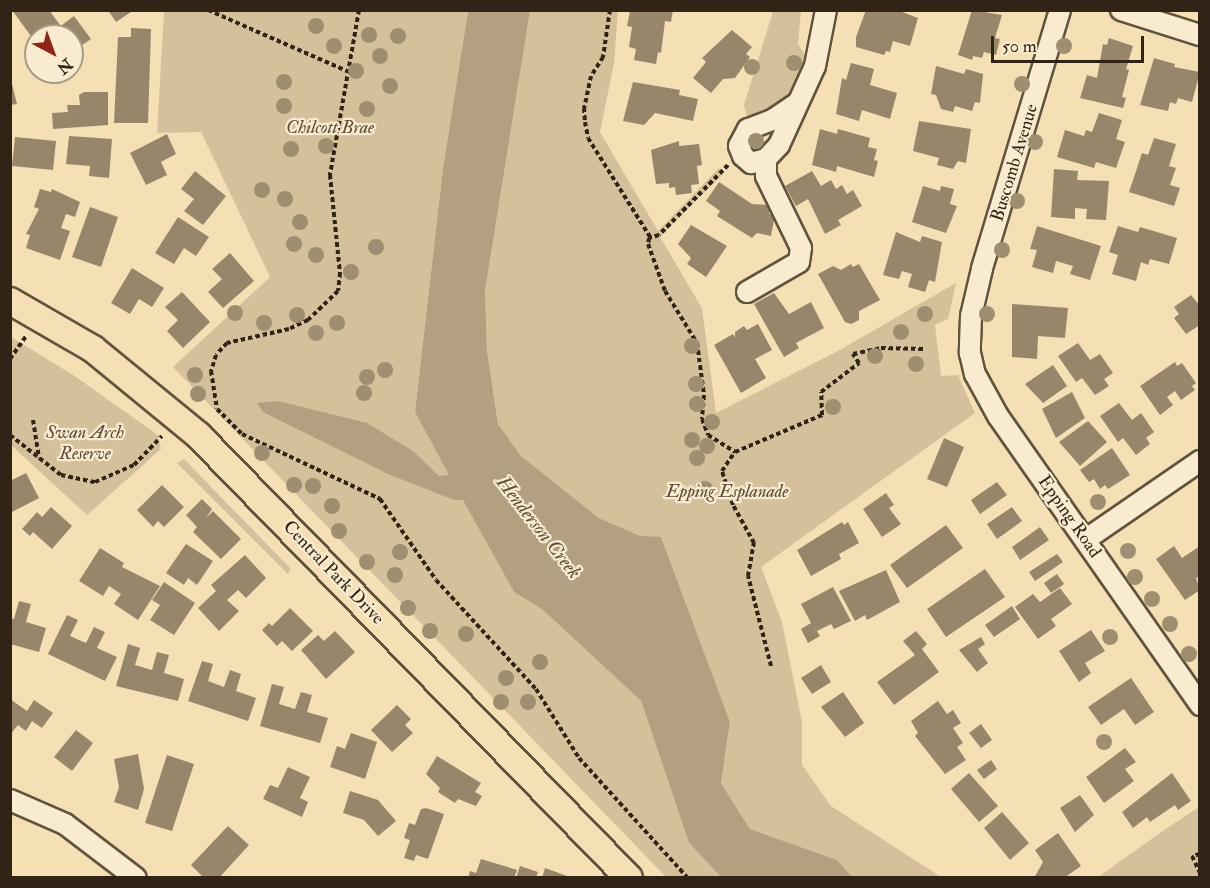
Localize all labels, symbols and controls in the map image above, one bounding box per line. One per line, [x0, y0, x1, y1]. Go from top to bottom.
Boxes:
north arrow [24, 24, 84, 84]
scale bar [994, 24, 1147, 62]
text: 50 m [1002, 35, 1037, 58]
text: N [53, 54, 76, 78]
street label: Buscomb Avenue [987, 102, 1043, 224]
park label: Chilcott Brae [286, 117, 374, 139]
park label: Swan Arch Reserve [46, 423, 124, 466]
water label: Henderson Creek [491, 471, 587, 583]
street label: Epping Road [1033, 472, 1105, 562]
park label: Epping Esplanade [666, 481, 788, 503]
street label: Central Park Drive [278, 517, 388, 629]

